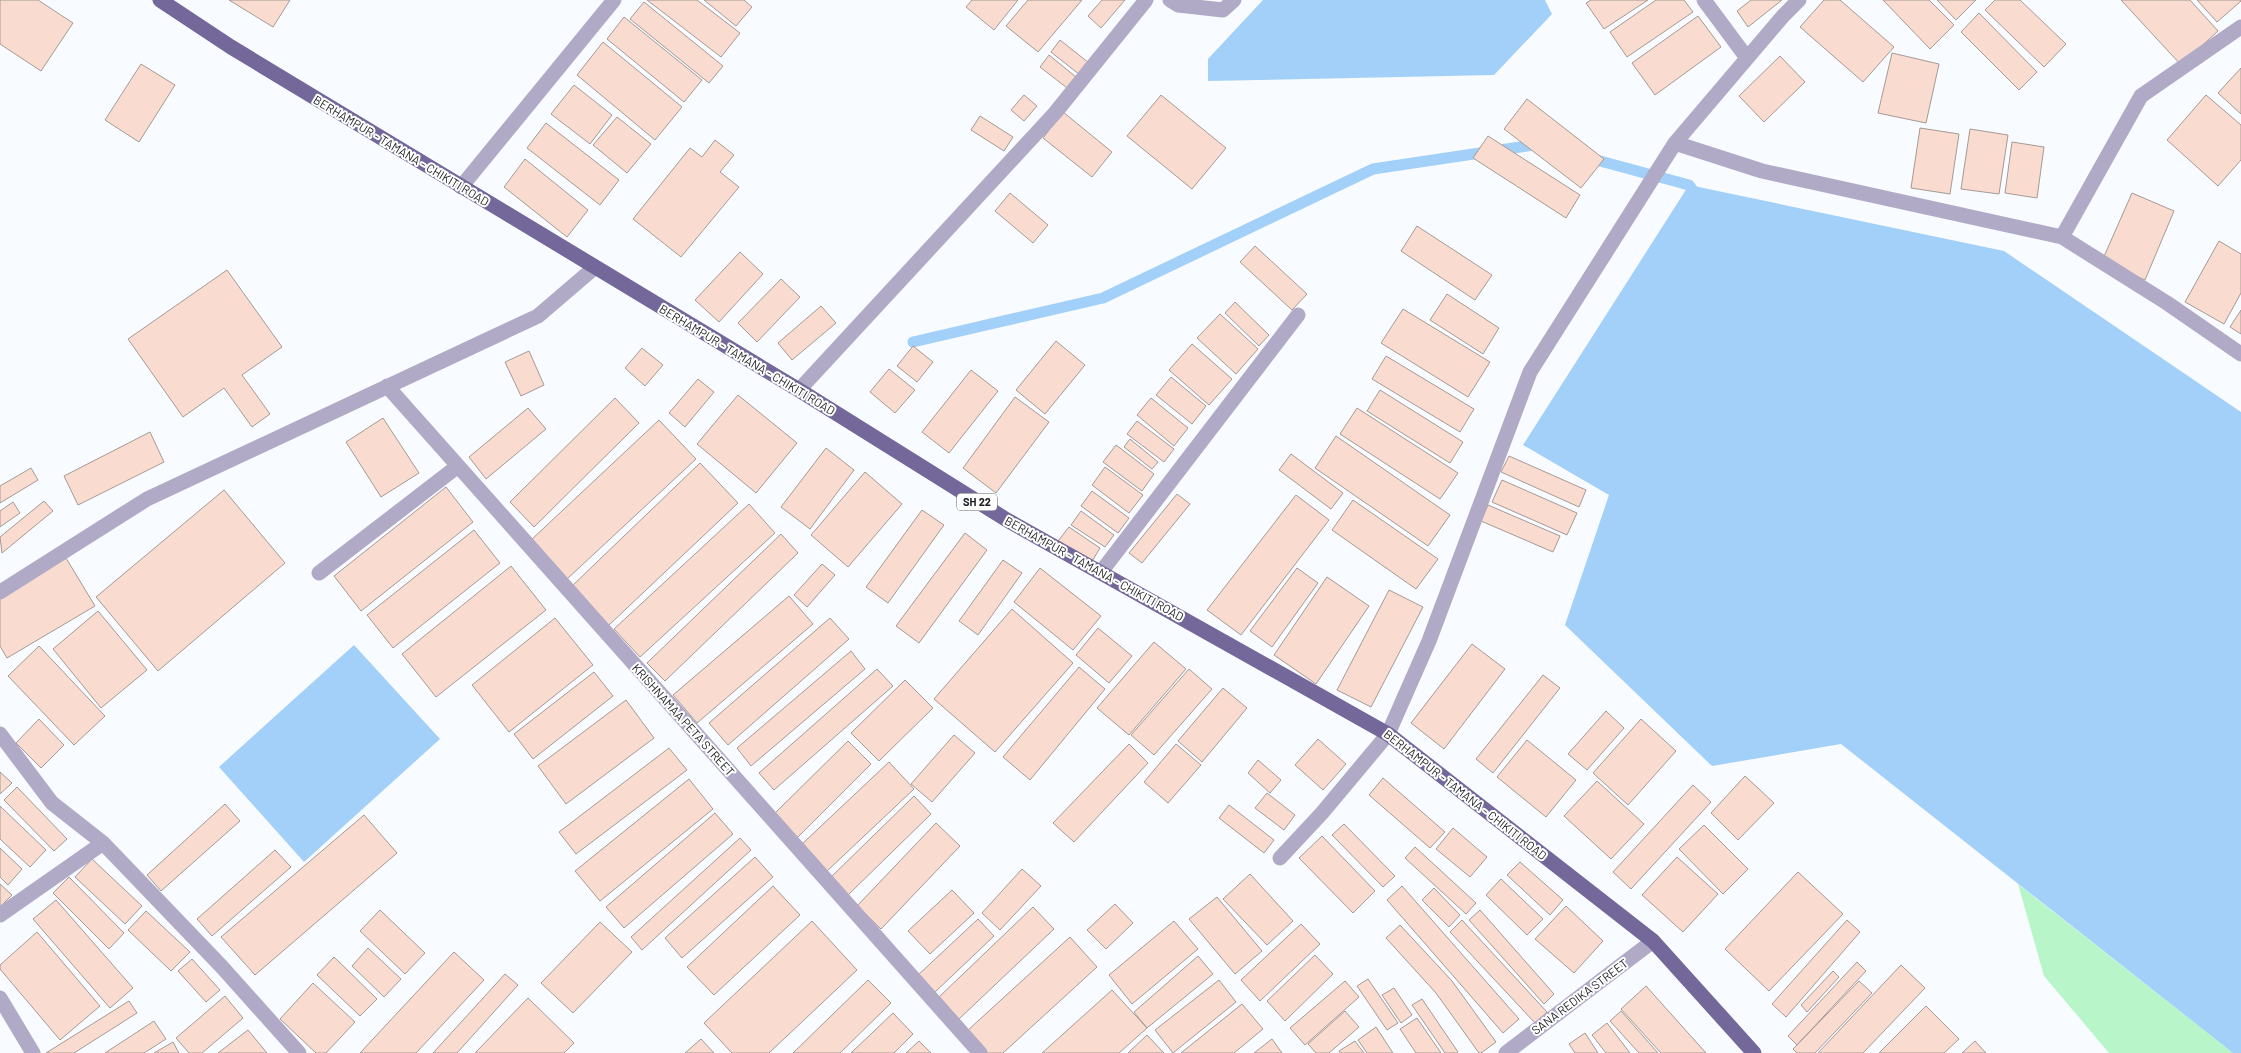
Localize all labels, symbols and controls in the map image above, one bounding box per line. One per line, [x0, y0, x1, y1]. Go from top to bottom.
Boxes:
street label: BERHAMPUR - TAMANA - CHIKITI ROAD [311, 92, 492, 208]
street label: BERHAMPUR - TAMANA - CHIKITI ROAD [657, 301, 838, 417]
road number: SH 22 [957, 494, 997, 511]
street label: BERHAMPUR - TAMANA - CHIKITI ROAD [1003, 513, 1186, 623]
street label: KRISHNAMAA PETA STREET [630, 660, 738, 778]
street label: BERHAMPUR - TAMANA - CHIKITI ROAD [1382, 726, 1550, 862]
street label: SANA REDIKA STREET [1529, 955, 1630, 1037]

